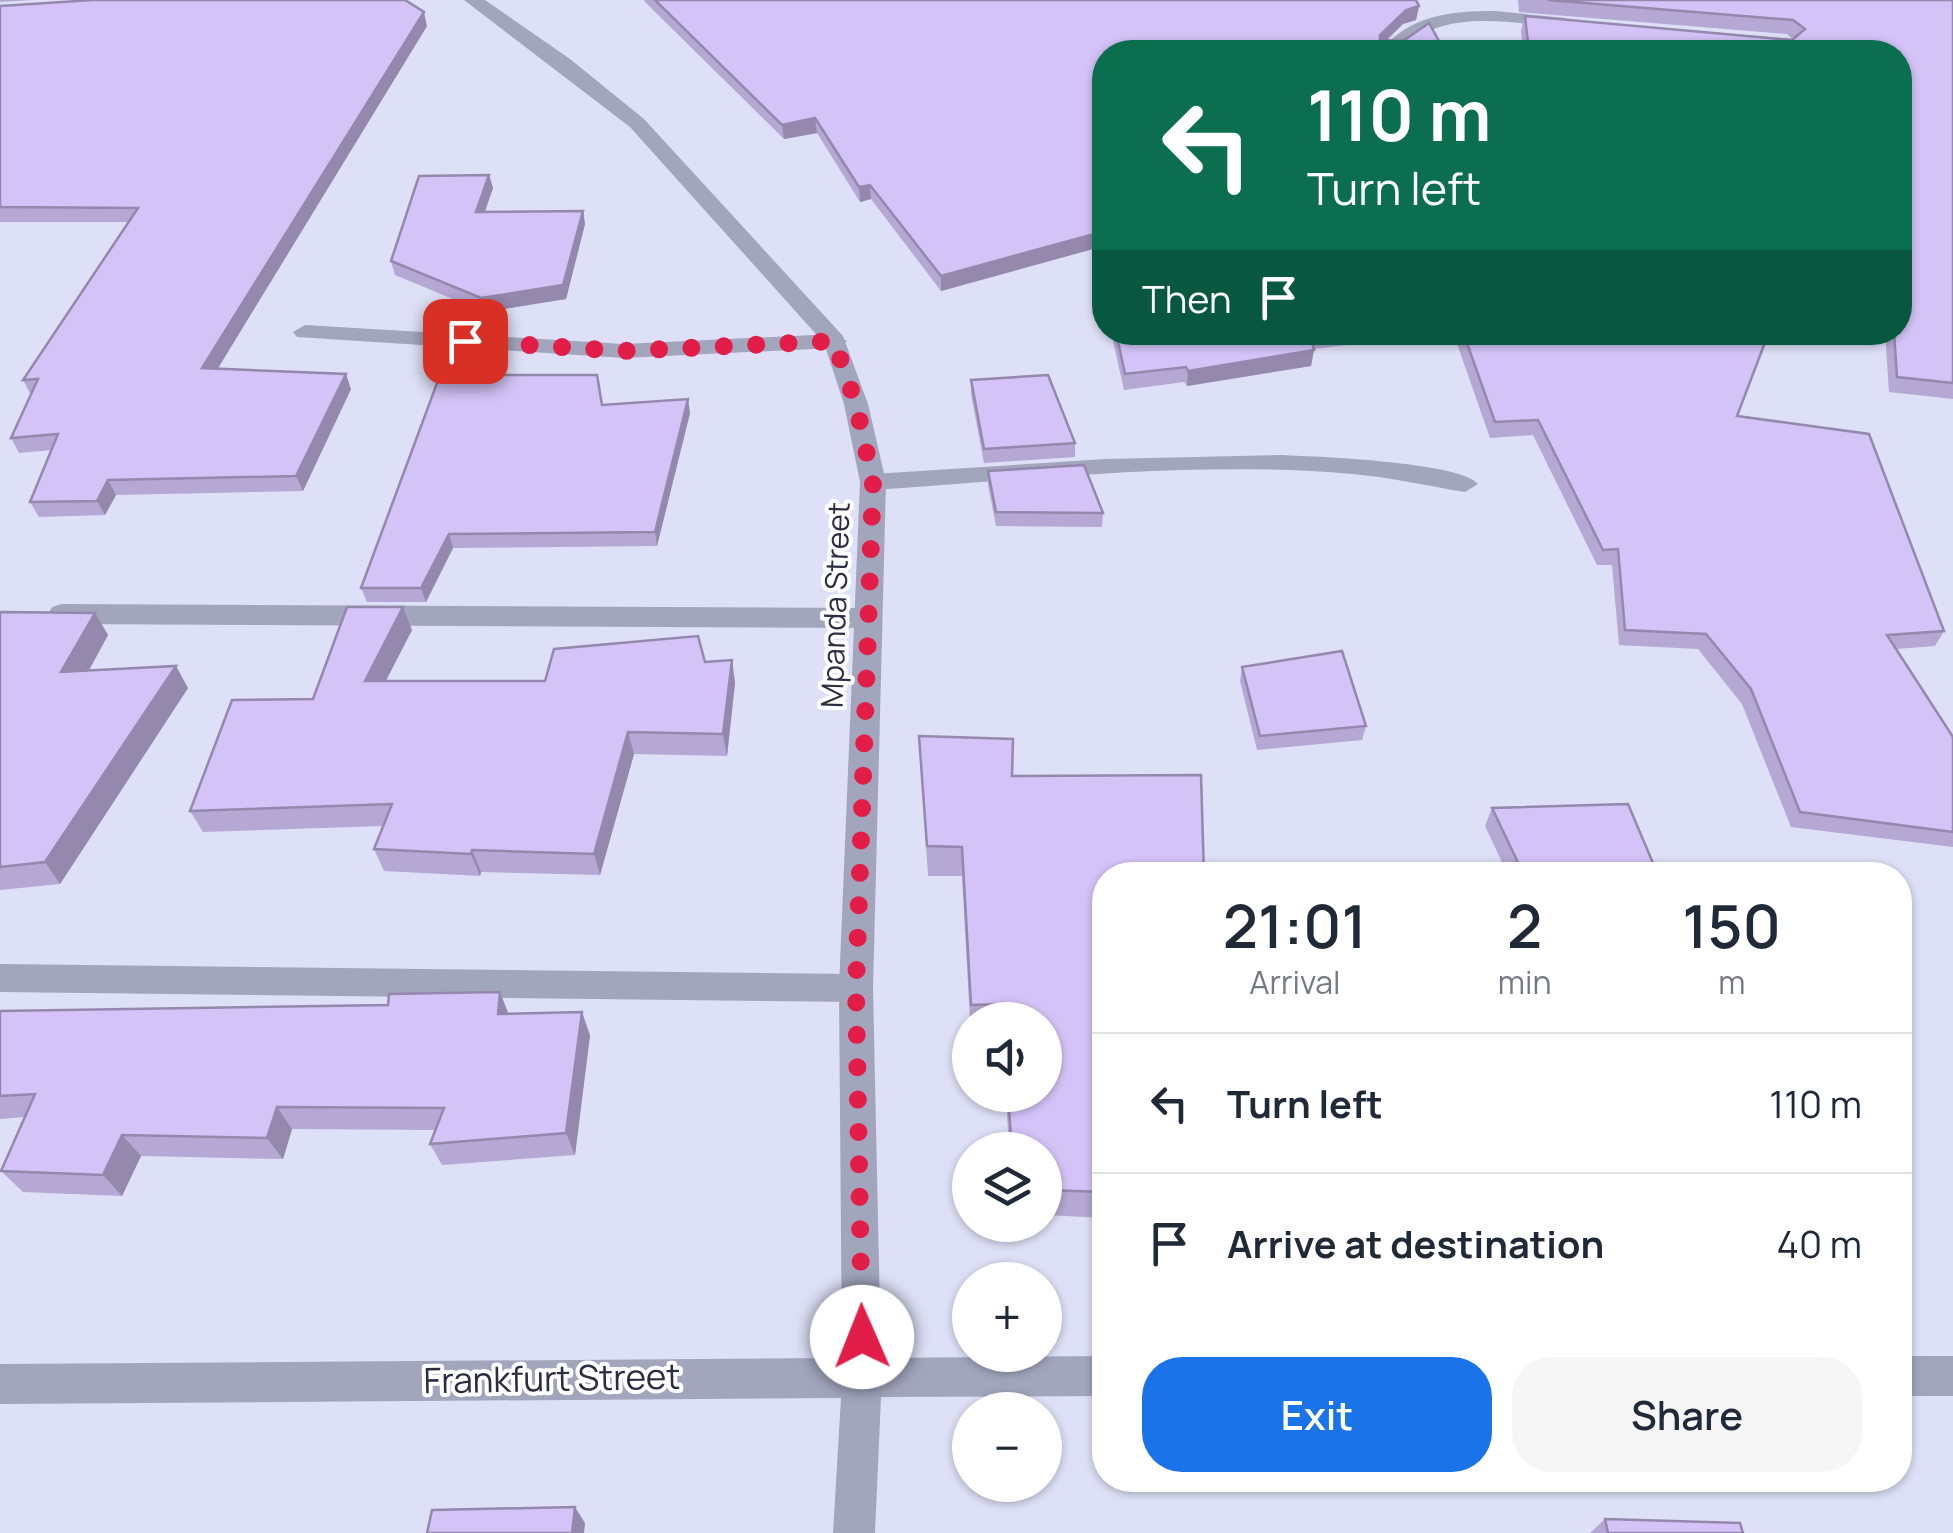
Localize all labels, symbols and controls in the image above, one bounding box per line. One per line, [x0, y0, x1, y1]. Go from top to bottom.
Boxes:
text: 110 m [1307, 66, 1491, 162]
icon: left [1142, 80, 1272, 210]
text: Turn left [1307, 157, 1481, 219]
icon: arrive [1251, 270, 1306, 325]
text: Then [1142, 272, 1231, 324]
pin [423, 299, 508, 384]
icon: arrive [438, 314, 493, 369]
street label: Mpanda Street [810, 501, 859, 709]
text: 21:01 [1223, 884, 1367, 966]
text: 2 [1507, 884, 1542, 966]
text: 150 [1682, 884, 1781, 966]
text: Arrival [1249, 960, 1341, 1004]
text: min [1498, 960, 1551, 1004]
text: m [1718, 960, 1745, 1004]
map controls [952, 1002, 1062, 1502]
button: sound [952, 1002, 1062, 1112]
icon: left [1142, 1076, 1197, 1131]
text: Turn left [1227, 1077, 1383, 1129]
text: 110 m [1769, 1077, 1862, 1129]
button: layers [952, 1132, 1062, 1242]
icon: arrive [1142, 1216, 1197, 1271]
text: Arrive at destination [1227, 1217, 1604, 1269]
text: 40 m [1777, 1217, 1862, 1269]
button: + [952, 1262, 1062, 1372]
position arrow [810, 1285, 914, 1389]
street label: Frankfurt Street [423, 1352, 681, 1404]
button: Exit [1142, 1357, 1492, 1472]
button: Share [1512, 1357, 1862, 1472]
button: − [952, 1392, 1062, 1502]

